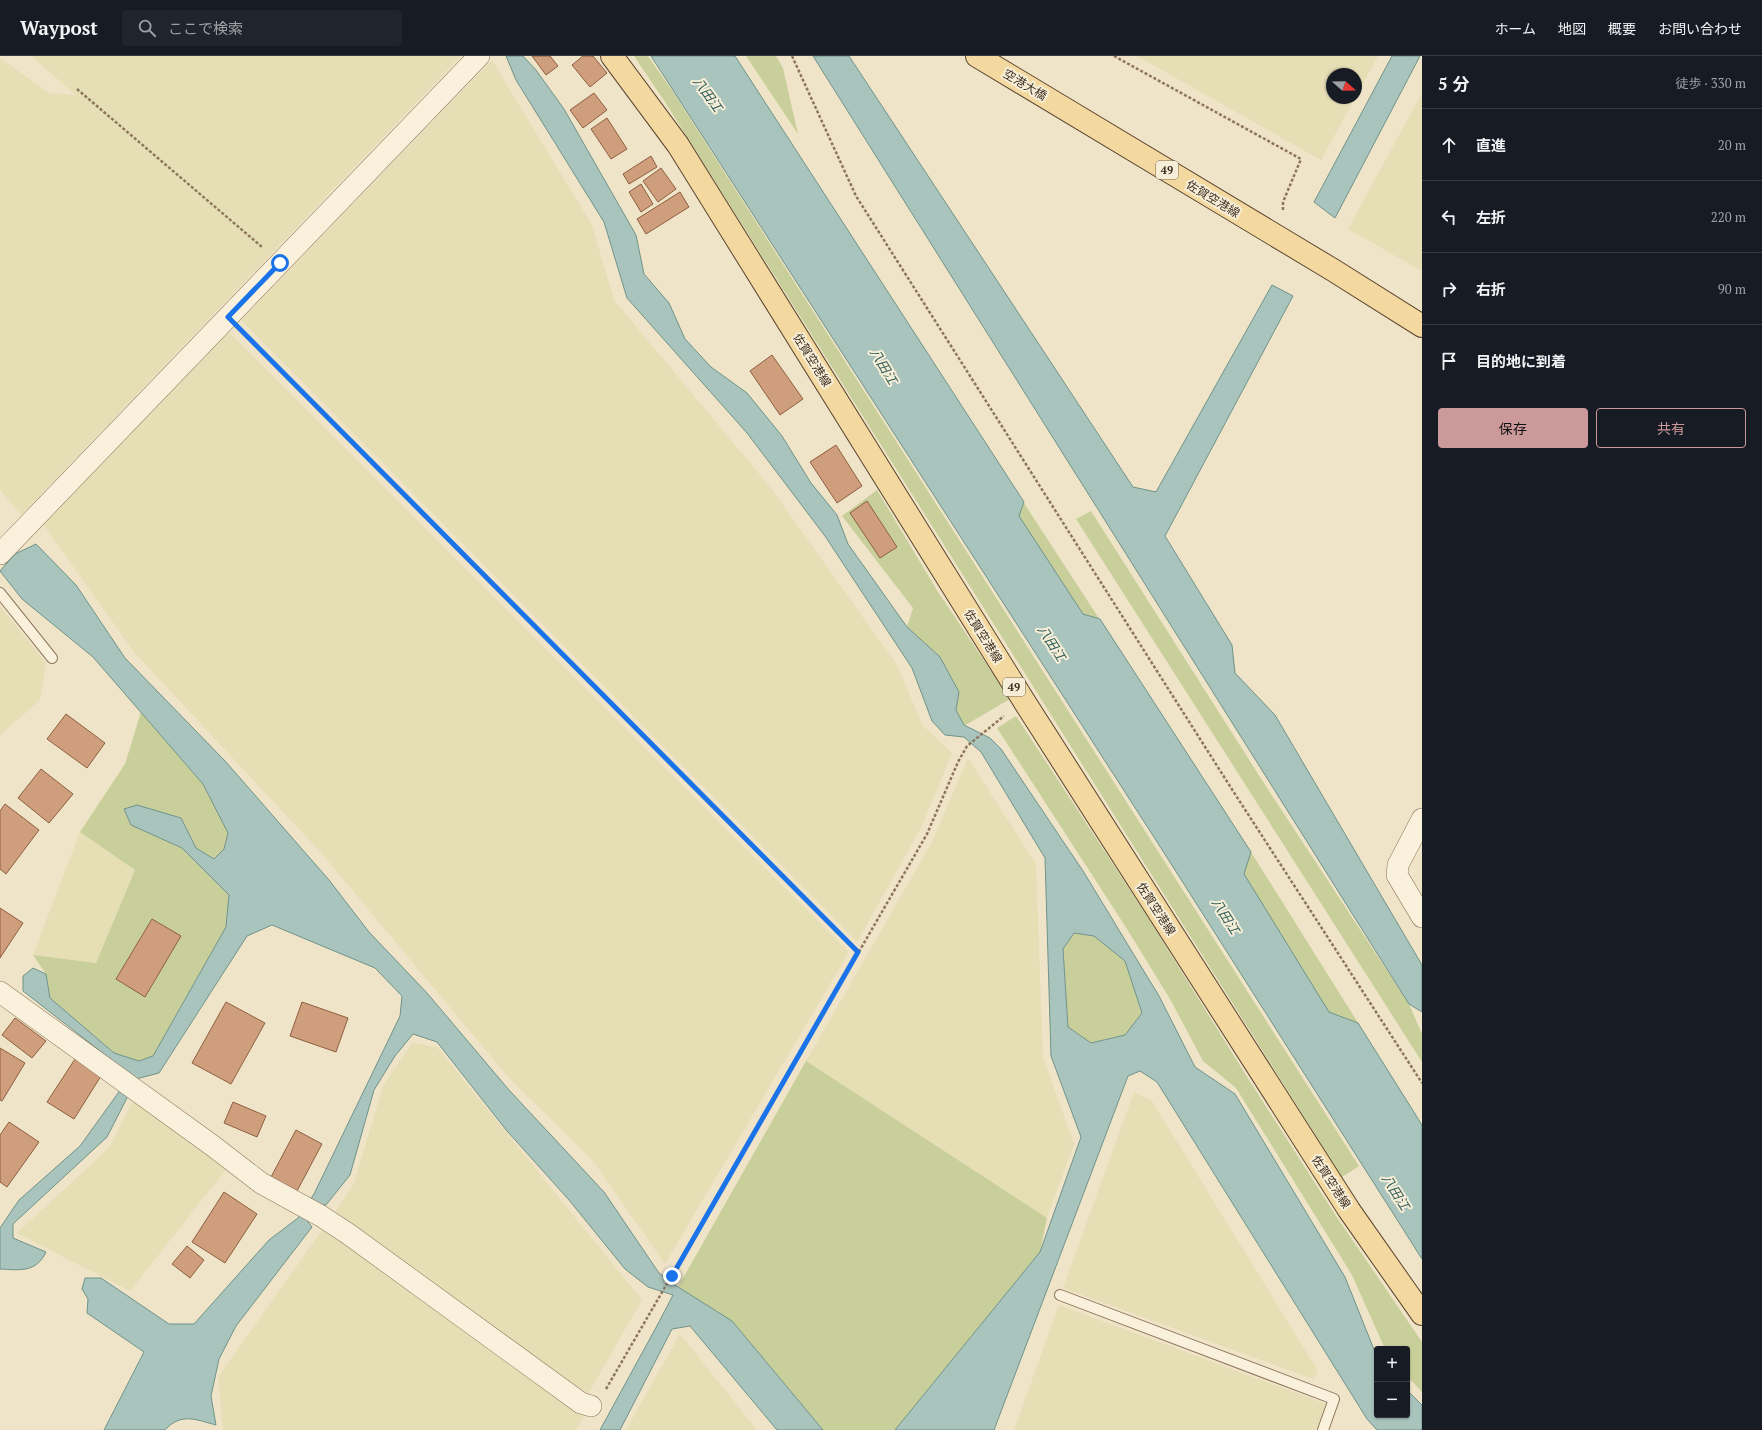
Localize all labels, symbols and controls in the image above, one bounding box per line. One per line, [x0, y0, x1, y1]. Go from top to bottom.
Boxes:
search box [122, 10, 402, 46]
text: Waypost [20, 15, 98, 40]
icon: search [136, 17, 158, 39]
text: ここで検索 [168, 18, 243, 38]
text: ホーム [1494, 19, 1536, 38]
text: 地図 [1558, 19, 1586, 38]
text: 概要 [1608, 19, 1636, 38]
text: お問い合わせ [1658, 19, 1742, 38]
street label: 空港大橋 [1001, 66, 1050, 103]
north arrow [1326, 68, 1362, 104]
text: 5 分 [1438, 72, 1469, 95]
water label: 八田江 [689, 73, 728, 117]
text: 徒歩 · 330 m [1675, 74, 1746, 92]
icon: ahead [1438, 134, 1460, 156]
text: 直進 [1476, 135, 1506, 155]
text: 20 m [1718, 136, 1746, 154]
road number: 49 [1156, 161, 1178, 179]
street label: 佐賀空港線 [1184, 177, 1243, 220]
icon: left [1438, 206, 1460, 228]
text: 左折 [1476, 207, 1506, 227]
text: 220 m [1711, 208, 1746, 226]
route start [271, 254, 289, 272]
icon: right [1438, 278, 1460, 300]
text: 右折 [1476, 279, 1506, 299]
text: 90 m [1718, 280, 1746, 298]
street label: 佐賀空港線 [790, 330, 835, 389]
water label: 八田江 [866, 345, 903, 389]
icon: arrive [1438, 350, 1460, 372]
text: 目的地に到着 [1476, 351, 1566, 371]
button: 保存 [1438, 408, 1588, 448]
button: 共有 [1596, 408, 1746, 448]
street label: 佐賀空港線 [961, 606, 1006, 665]
water label: 八田江 [1034, 622, 1071, 666]
road number: 49 [1003, 678, 1025, 696]
street label: 佐賀空港線 [1134, 879, 1179, 938]
water label: 八田江 [1208, 895, 1245, 939]
street label: 佐賀空港線 [1309, 1152, 1354, 1211]
water label: 八田江 [1378, 1171, 1415, 1215]
route end [663, 1267, 681, 1285]
map controls [1374, 1346, 1410, 1418]
button: + [1374, 1346, 1410, 1382]
button: − [1374, 1382, 1410, 1418]

